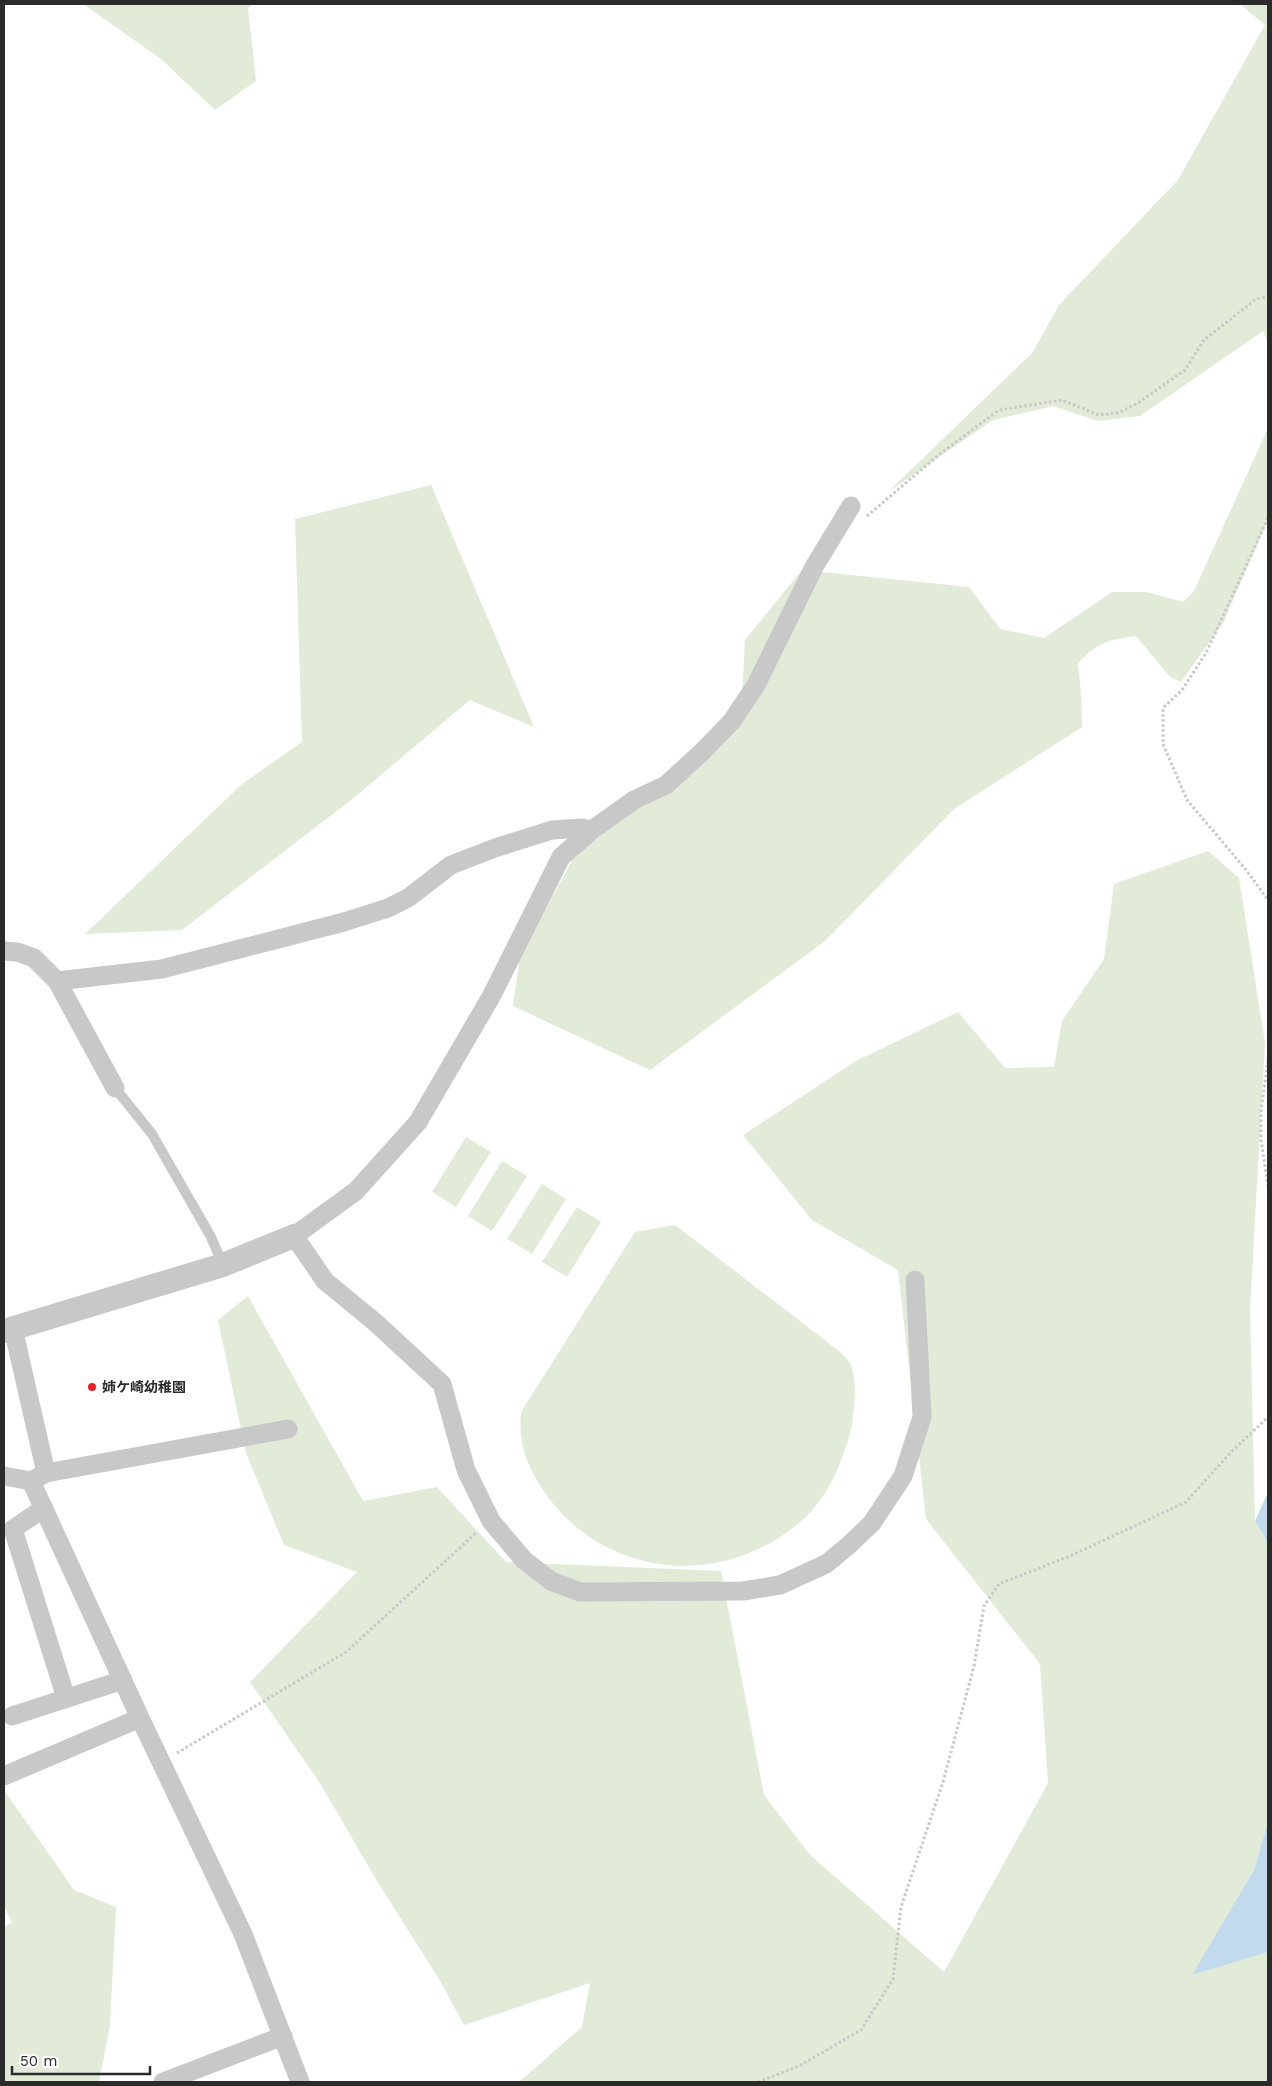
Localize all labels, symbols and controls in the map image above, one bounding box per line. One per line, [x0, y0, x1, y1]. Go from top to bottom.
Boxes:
place label: 姉ケ崎幼稚園 [102, 1379, 186, 1395]
marker: 姉ケ崎幼稚園 [86, 1381, 98, 1393]
scale bar [12, 2044, 150, 2076]
text: 50 m [20, 2052, 57, 2070]

